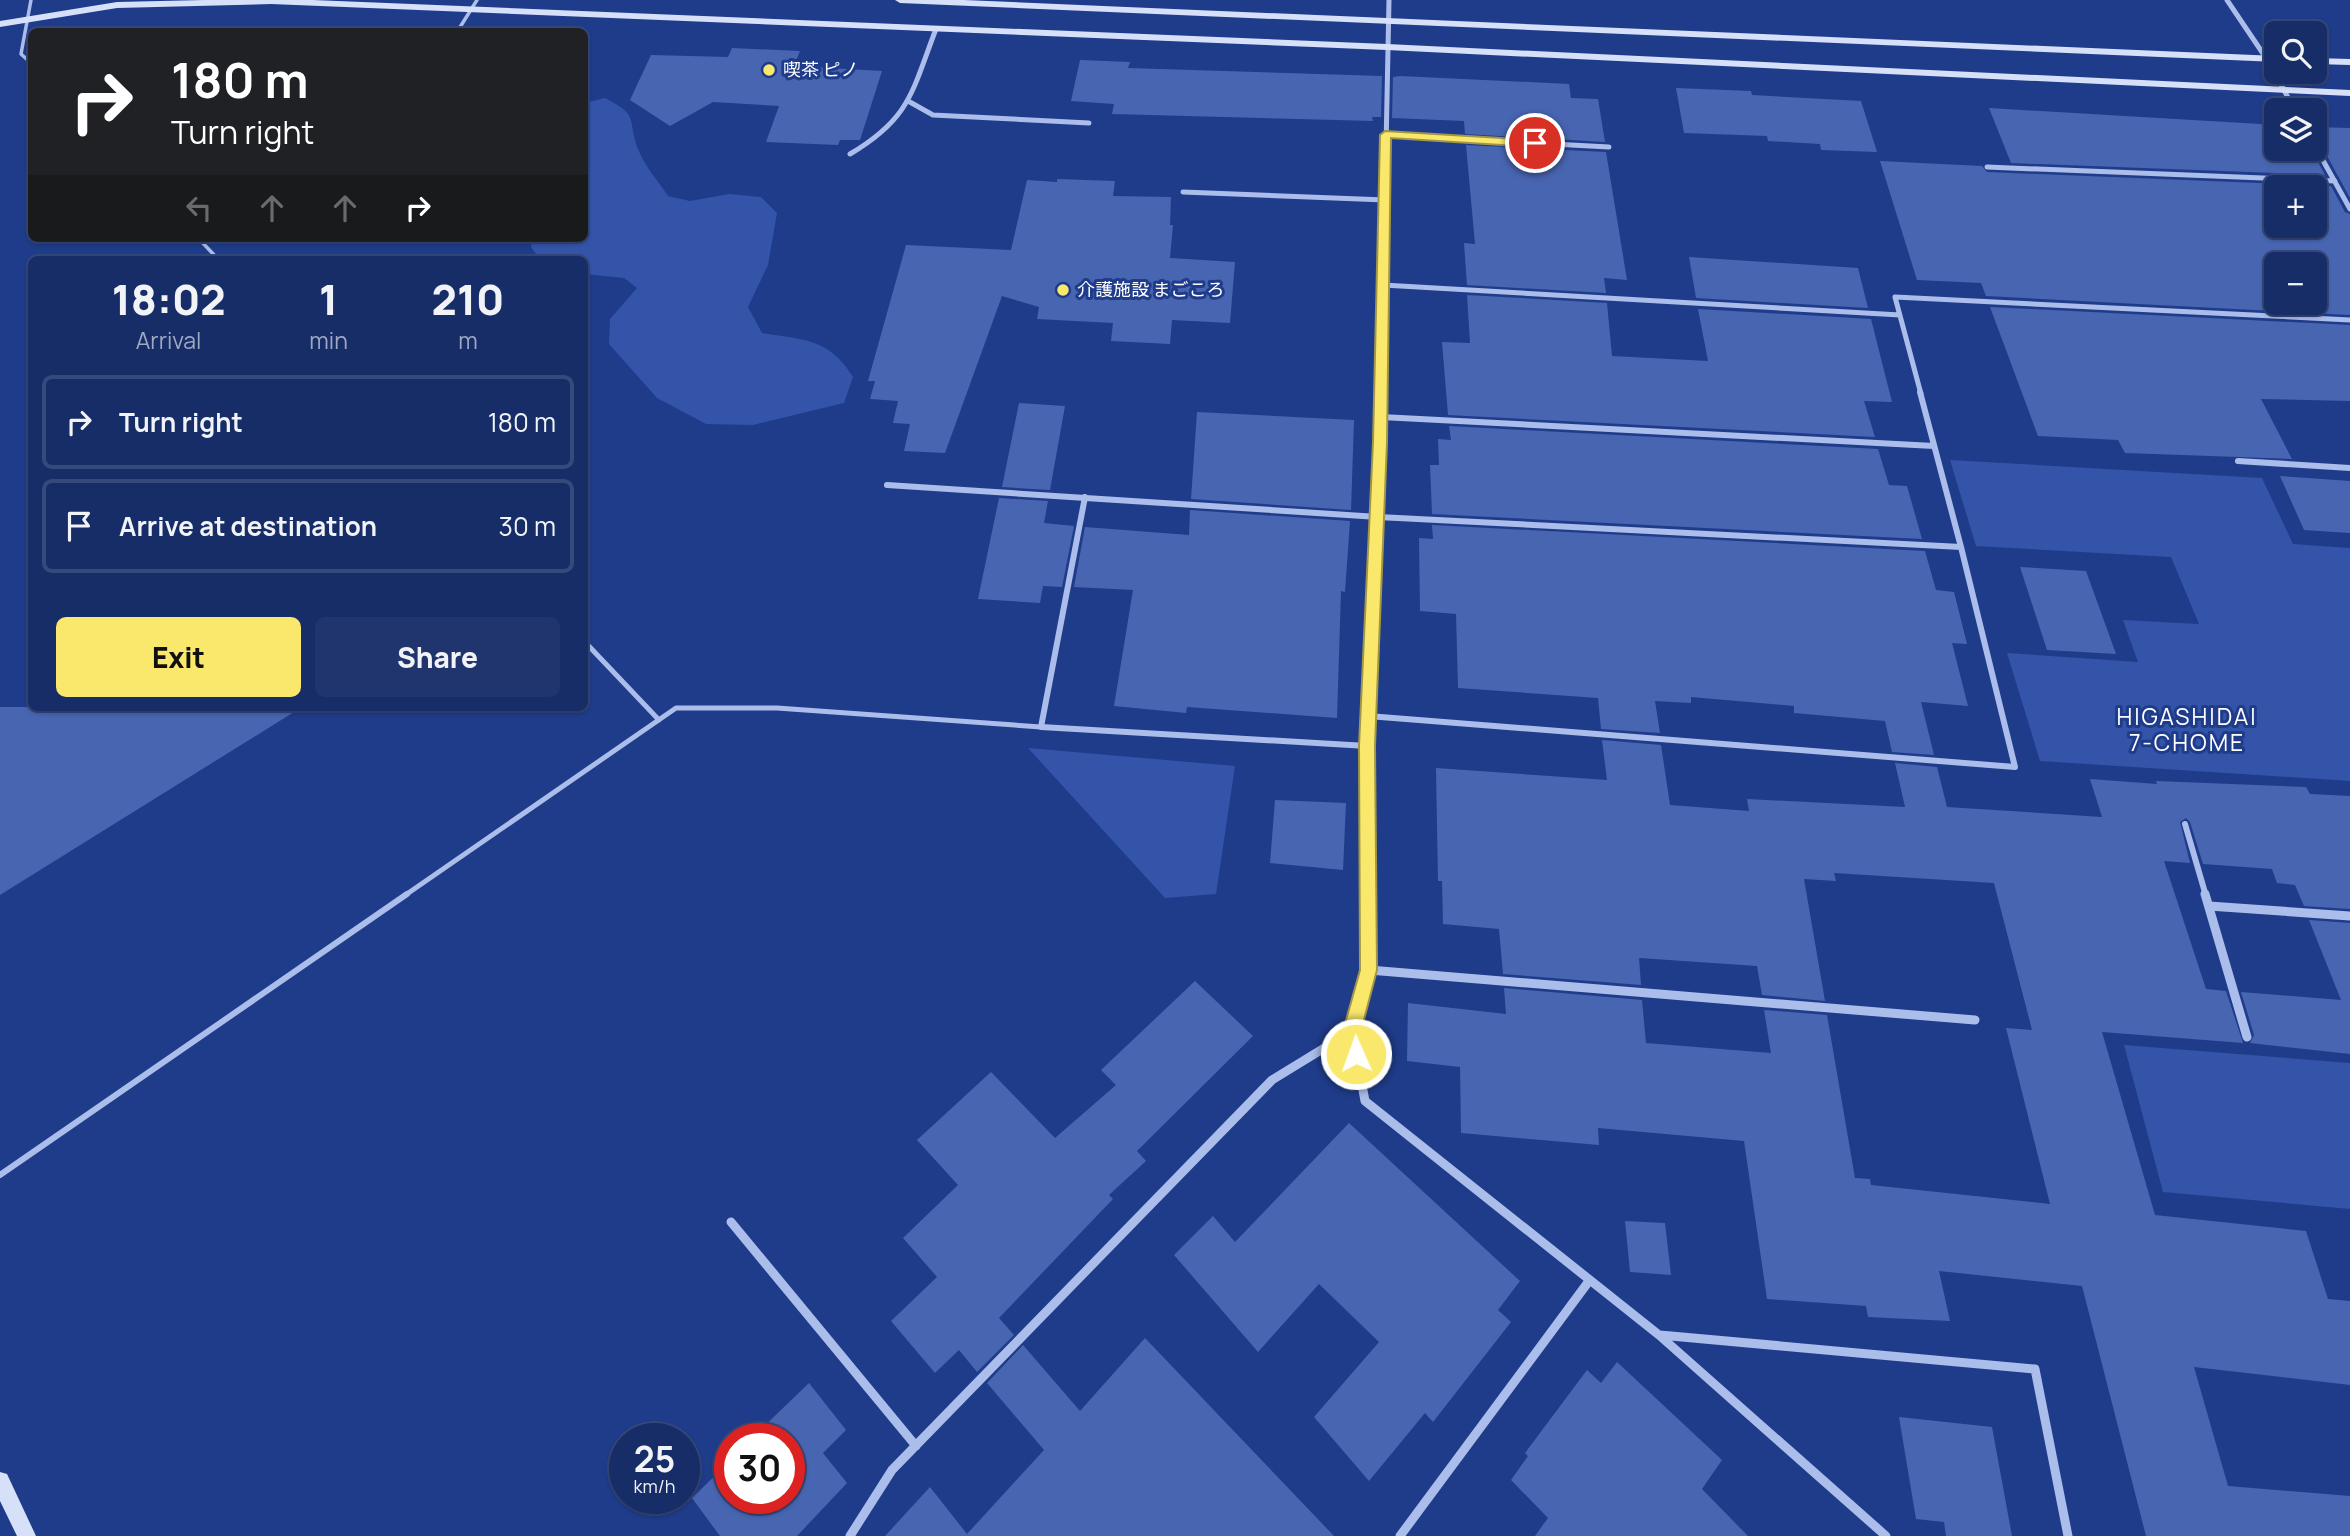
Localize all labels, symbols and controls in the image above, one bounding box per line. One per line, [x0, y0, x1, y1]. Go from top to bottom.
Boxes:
map controls [2264, 21, 2327, 315]
button: search [2264, 21, 2327, 84]
text: 180 m [171, 46, 309, 113]
icon: right [56, 56, 147, 147]
place label: 喫茶 ピノ [783, 57, 859, 81]
marker: 喫茶 ピノ [761, 62, 777, 78]
button: layers [2264, 98, 2327, 161]
text: Turn right [171, 110, 314, 154]
pin [1505, 113, 1565, 173]
icon: arrive [1516, 124, 1554, 162]
button: + [2264, 175, 2327, 238]
icon: left [180, 189, 218, 227]
icon: ahead [253, 189, 291, 227]
icon: ahead [326, 189, 364, 227]
icon: right [399, 189, 437, 227]
button: − [2264, 252, 2327, 315]
text: 18:02 [112, 270, 226, 328]
text: 1 [319, 270, 338, 328]
text: 210 [432, 270, 504, 328]
place label: 介護施設 まごころ [1077, 277, 1225, 301]
marker: 介護施設 まごころ [1055, 282, 1071, 298]
text: Arrival [136, 324, 201, 356]
text: min [309, 324, 348, 356]
text: m [458, 324, 478, 356]
icon: right [60, 403, 98, 441]
text: Turn right [119, 404, 243, 440]
text: 180 m [488, 404, 556, 440]
icon: arrive [60, 507, 98, 545]
text: Arrive at destination [119, 508, 377, 544]
text: 30 m [499, 508, 556, 544]
button: Exit [56, 617, 301, 697]
button: Share [315, 617, 560, 697]
district label: HIGASHIDAI 7-CHOME [2116, 700, 2258, 758]
position arrow [1319, 1017, 1393, 1091]
speed limit sign: 30 [714, 1423, 805, 1514]
text: 25 [634, 1435, 675, 1483]
text: km/h [634, 1474, 675, 1498]

